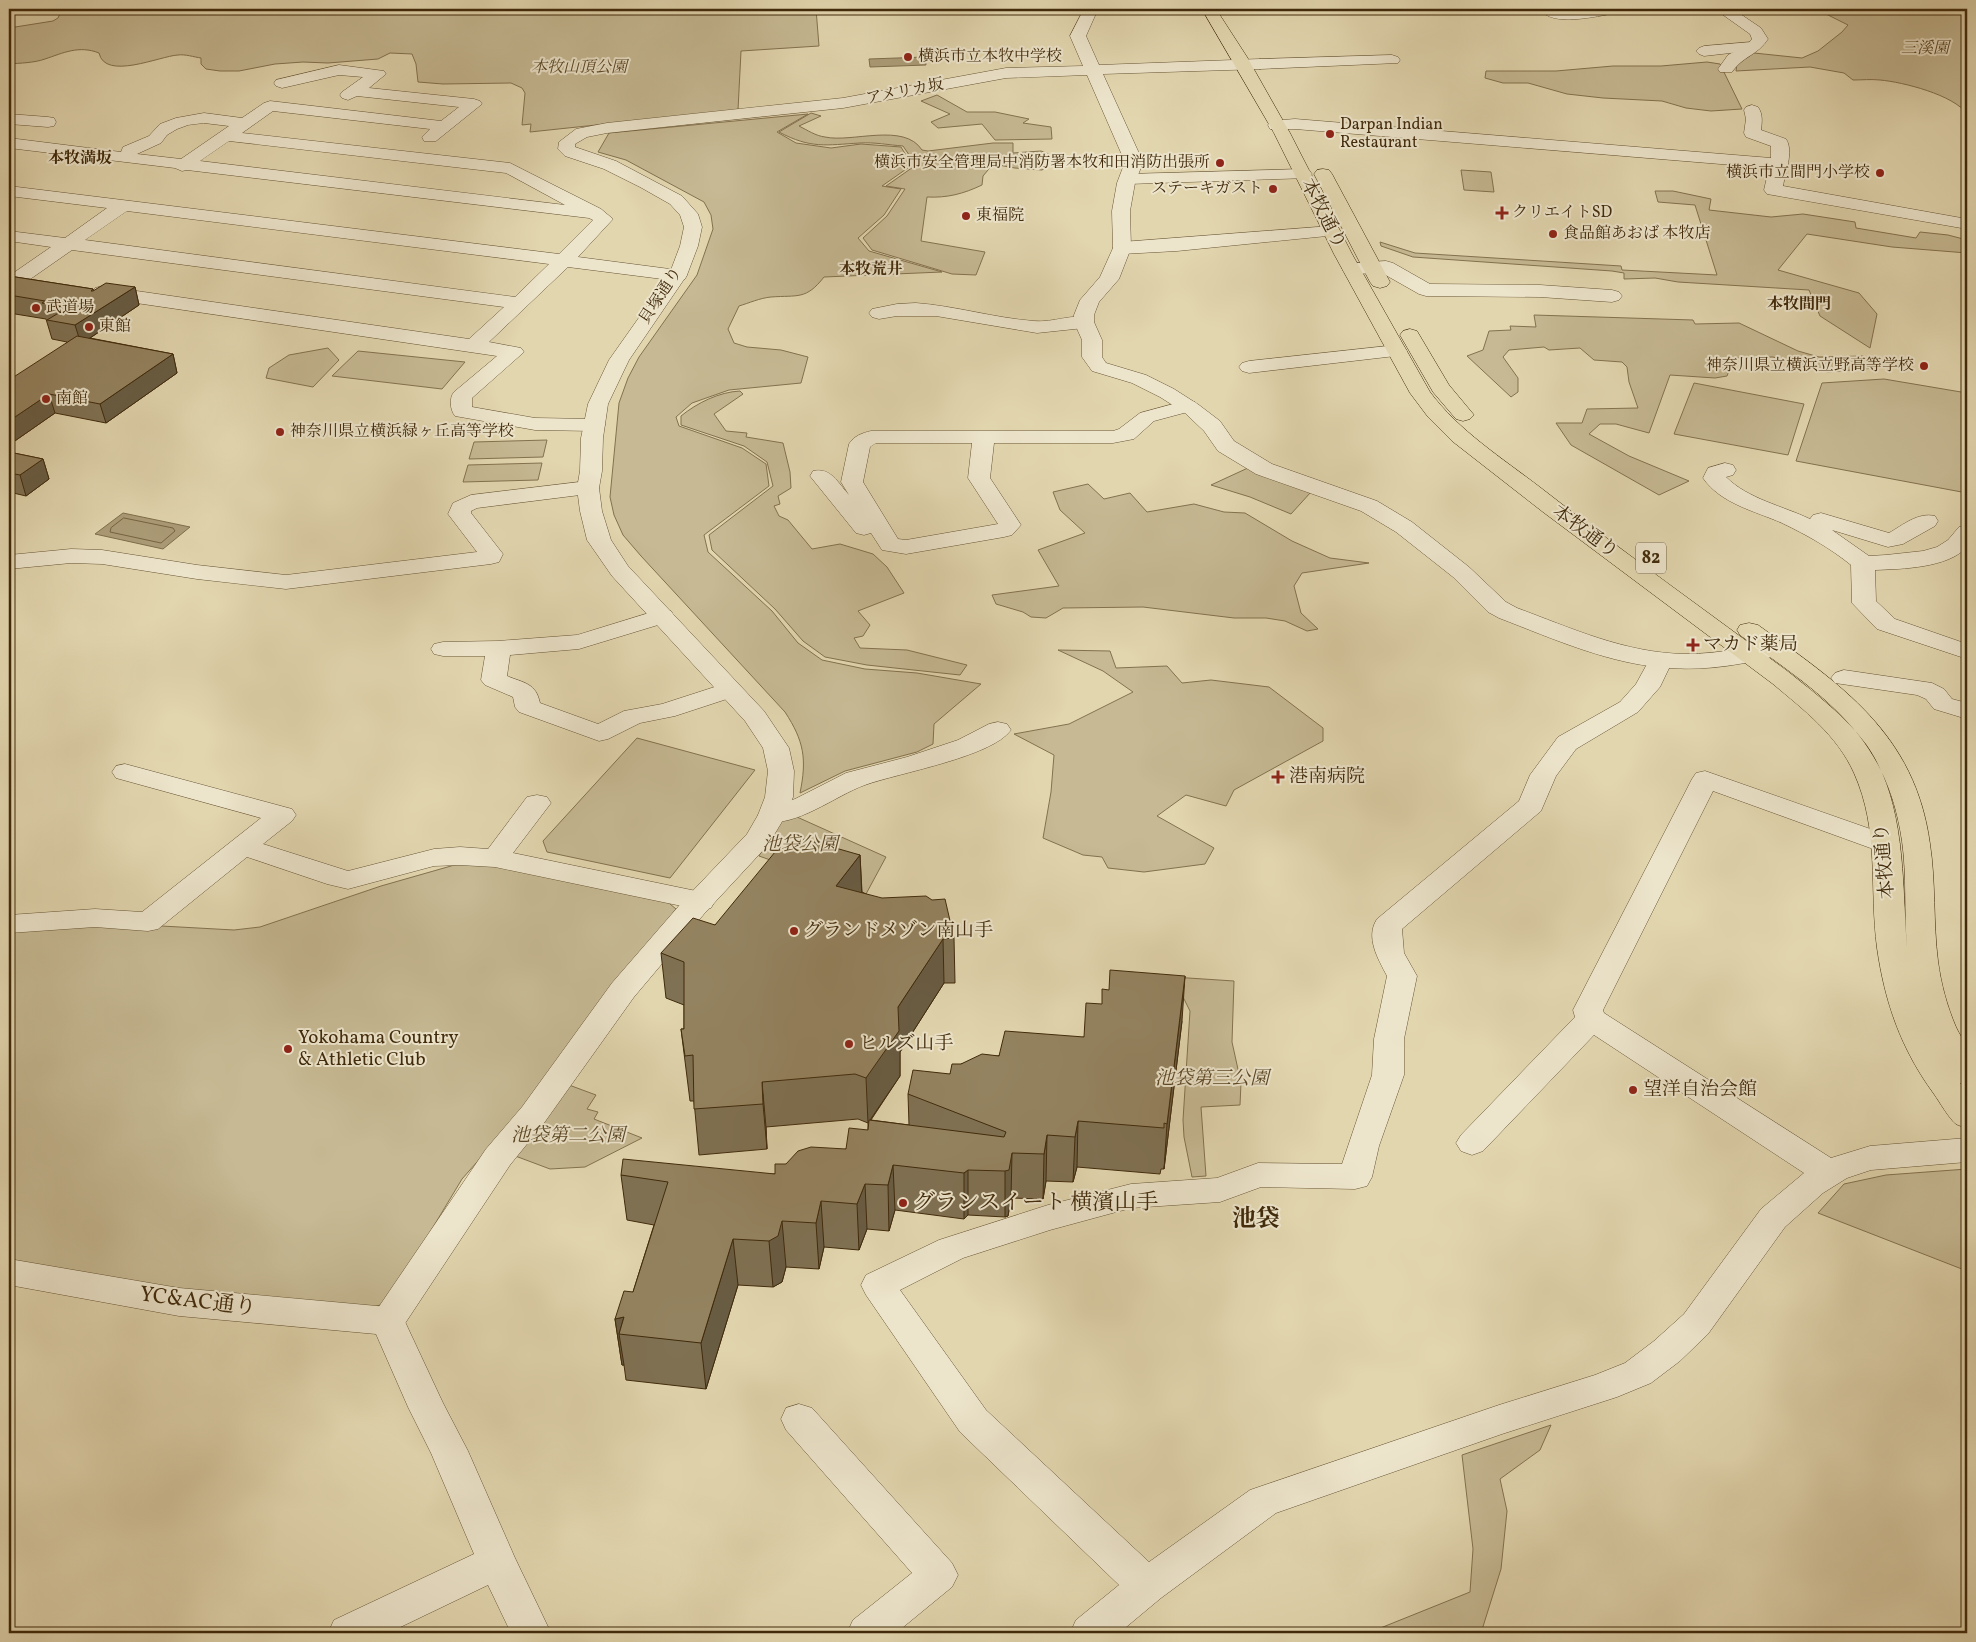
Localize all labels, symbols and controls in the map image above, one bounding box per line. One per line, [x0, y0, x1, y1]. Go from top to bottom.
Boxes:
park label: 三溪園 [1901, 38, 1952, 60]
place label: 横浜市立本牧中学校 [918, 46, 1062, 68]
marker: 横浜市立本牧中学校 [902, 51, 914, 63]
park label: 本牧山頂公園 [531, 57, 630, 79]
street label: アメリカ坂 [864, 74, 946, 110]
place label: Darpan Indian Restaurant [1340, 114, 1443, 154]
marker: Darpan Indian Restaurant [1324, 128, 1336, 140]
district label: 本牧満坂 [48, 148, 112, 170]
place label: 横浜市安全管理局中消防署本牧和田消防出張所 [874, 152, 1210, 174]
marker: 横浜市安全管理局中消防署本牧和田消防出張所 [1214, 157, 1226, 169]
place label: 横浜市立間門小学校 [1726, 162, 1870, 184]
marker: 横浜市立間門小学校 [1874, 167, 1886, 179]
street label: 本牧通り [1294, 174, 1352, 254]
place label: ステーキガスト [1151, 178, 1263, 200]
marker: ステーキガスト [1267, 183, 1279, 195]
place label: クリエイトSD [1512, 202, 1613, 224]
place label: 東福院 [976, 205, 1024, 227]
marker: クリエイトSD [1496, 207, 1508, 219]
marker: 東福院 [960, 210, 972, 222]
place label: 食品館あおば 本牧店 [1563, 223, 1710, 245]
marker: 食品館あおば 本牧店 [1547, 228, 1559, 240]
district label: 本牧荒井 [839, 259, 903, 281]
street label: 貝塚通り [634, 263, 688, 329]
district label: 本牧間門 [1767, 294, 1831, 316]
place label: 武道場 [46, 297, 94, 319]
marker: 武道場 [30, 302, 42, 314]
place label: 東館 [99, 316, 131, 338]
marker: 東館 [83, 321, 95, 333]
place label: 神奈川県立横浜立野高等学校 [1706, 355, 1914, 377]
marker: 神奈川県立横浜立野高等学校 [1918, 360, 1930, 372]
place label: 南館 [56, 388, 88, 410]
marker: 南館 [40, 393, 52, 405]
place label: 神奈川県立横浜緑ヶ丘高等学校 [290, 421, 514, 443]
marker: 神奈川県立横浜緑ヶ丘高等学校 [274, 426, 286, 438]
street label: 本牧通り [1547, 499, 1623, 565]
road number: 82 [1636, 542, 1666, 574]
place label: マカド薬局 [1703, 632, 1798, 658]
marker: マカド薬局 [1687, 639, 1699, 651]
place label: 港南病院 [1289, 764, 1365, 790]
marker: 港南病院 [1271, 770, 1285, 784]
street label: 本牧通り [1869, 822, 1901, 900]
park label: 池袋公園 [762, 832, 841, 858]
place label: グランドメゾン南山手 [804, 918, 993, 944]
marker: グランドメゾン南山手 [788, 925, 800, 937]
place label: Yokohama Country & Athletic Club [298, 1025, 459, 1073]
place label: ヒルズ山手 [859, 1031, 953, 1057]
marker: ヒルズ山手 [843, 1038, 855, 1050]
marker: Yokohama Country & Athletic Club [282, 1043, 294, 1055]
park label: 池袋第三公園 [1155, 1066, 1272, 1092]
place label: 望洋自治会館 [1643, 1077, 1757, 1103]
marker: 望洋自治会館 [1627, 1084, 1639, 1096]
park label: 池袋第二公園 [511, 1123, 628, 1149]
place label: グランスイート 横濱山手 [913, 1188, 1158, 1219]
marker: グランスイート 横濱山手 [897, 1197, 909, 1209]
district label: 池袋 [1232, 1203, 1280, 1237]
street label: YC&AC通り [138, 1279, 258, 1325]

